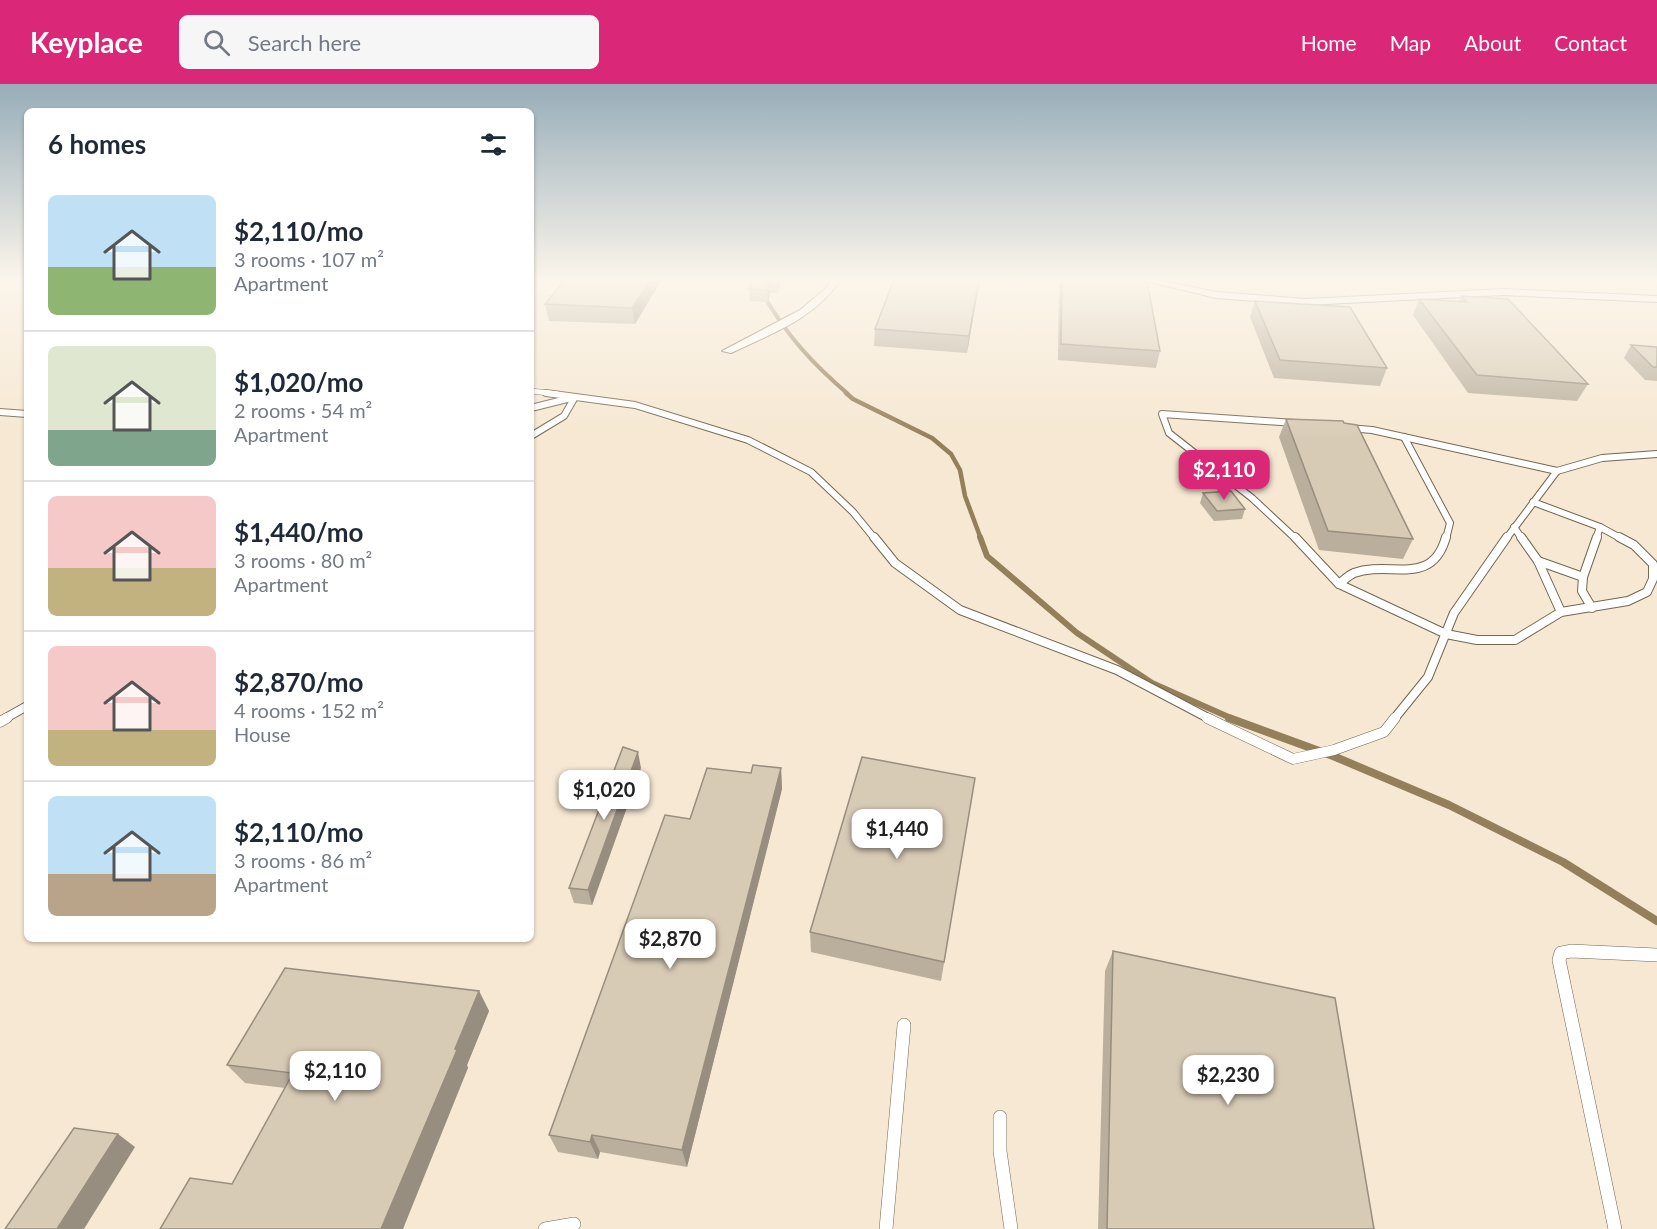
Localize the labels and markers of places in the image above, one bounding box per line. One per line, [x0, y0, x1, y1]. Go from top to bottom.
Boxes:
pin: $2,110 [1175, 450, 1273, 501]
pin: $1,020 [555, 770, 653, 821]
pin: $1,440 [848, 809, 946, 860]
pin: $2,870 [621, 919, 719, 970]
pin: $2,110 [286, 1051, 384, 1102]
pin: $2,230 [1179, 1055, 1277, 1106]

